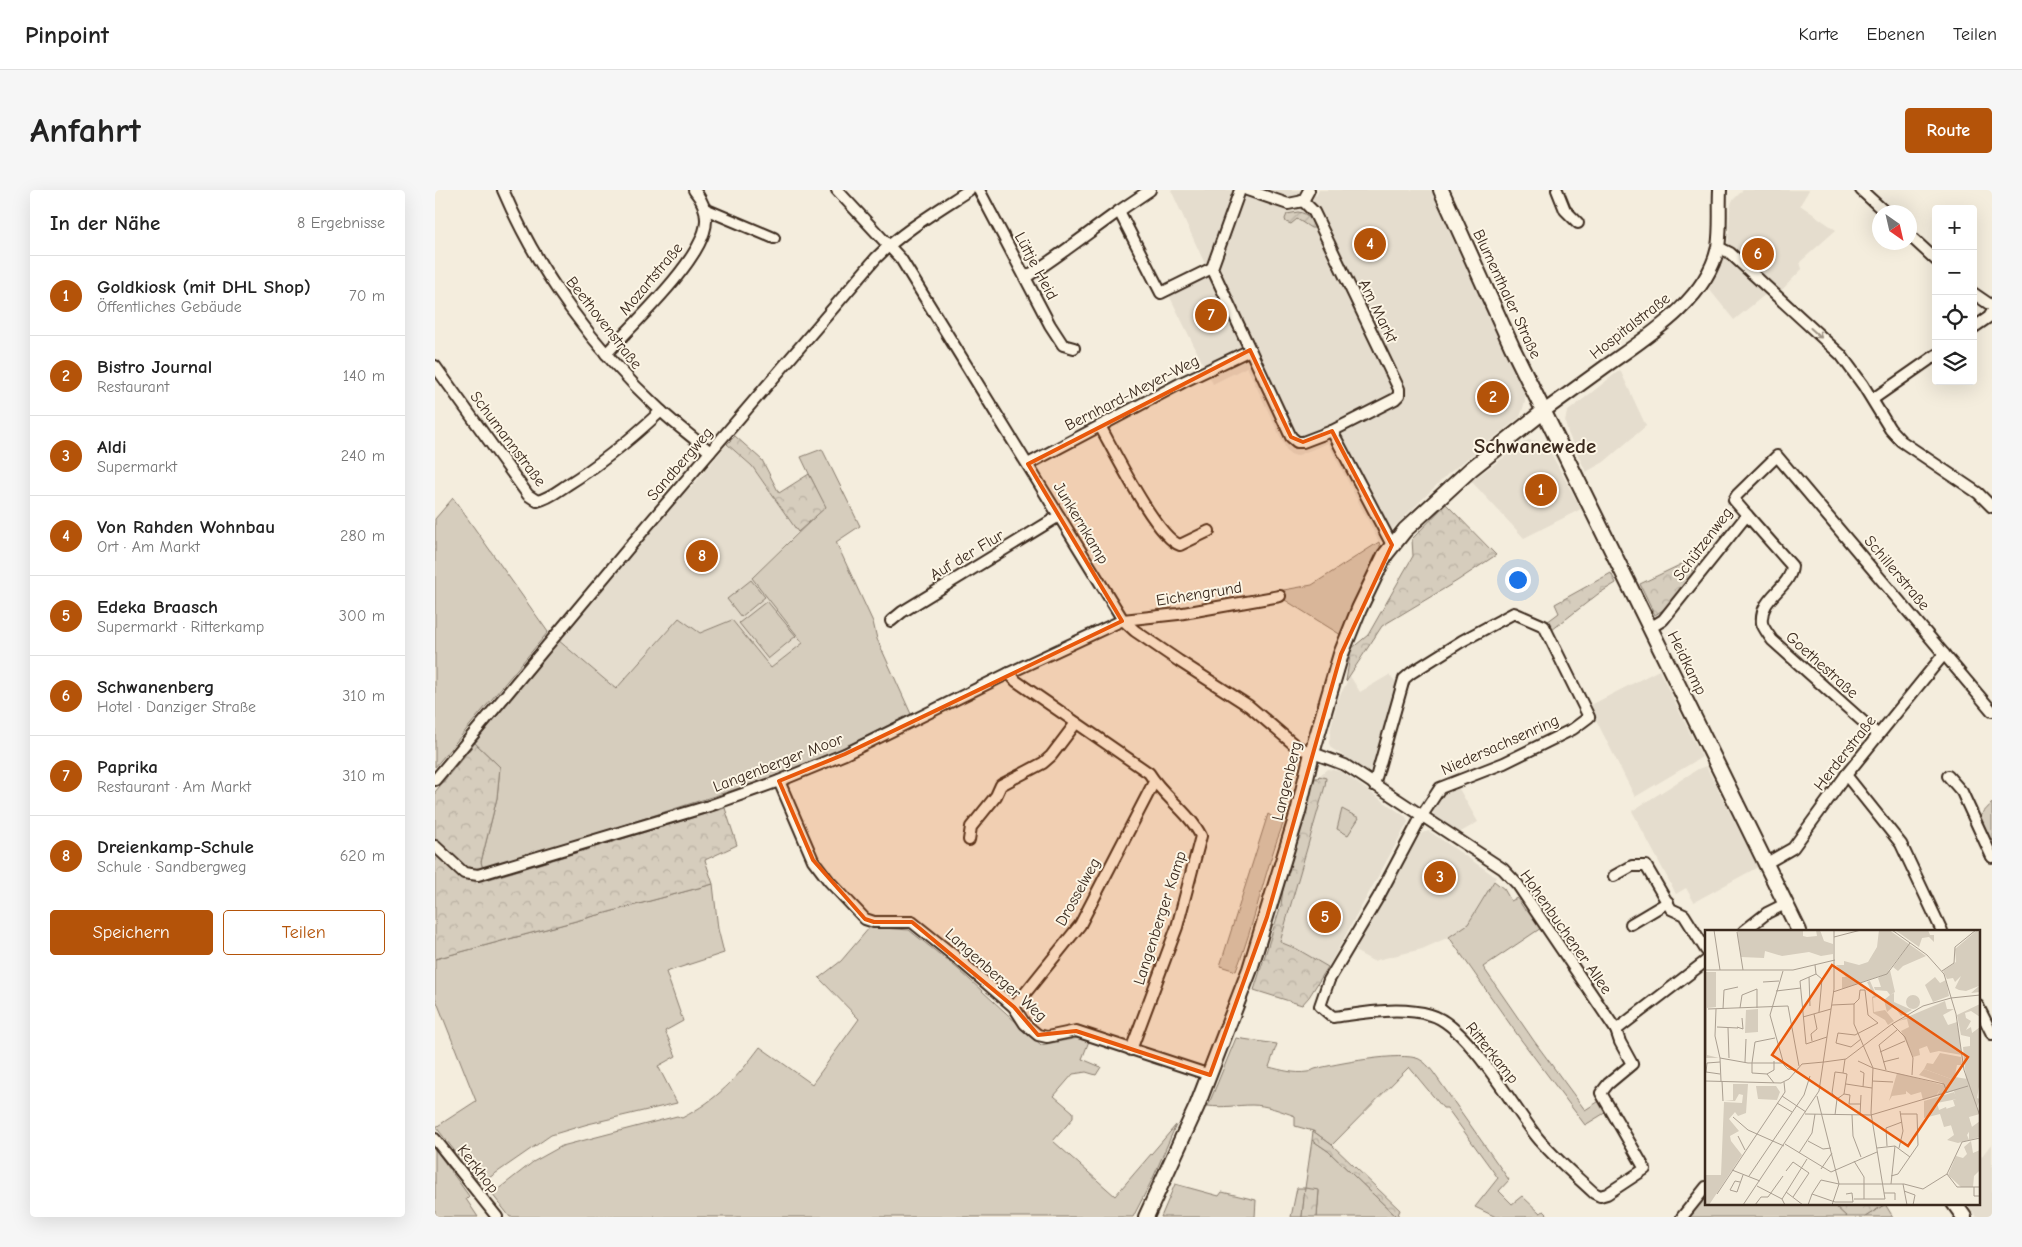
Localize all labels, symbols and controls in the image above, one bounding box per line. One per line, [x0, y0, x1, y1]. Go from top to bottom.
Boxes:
text: Pinpoint [25, 21, 109, 49]
text: Karte [1798, 24, 1839, 45]
text: Ebenen [1867, 24, 1925, 45]
text: Teilen [1953, 24, 1997, 45]
button: Route [1905, 108, 1992, 153]
text: Anfahrt [30, 110, 141, 151]
north arrow [1872, 205, 1917, 250]
map controls [1932, 205, 1977, 385]
button: + [1932, 205, 1977, 250]
text: In der Nähe [50, 211, 160, 235]
text: 8 Ergebnisse [297, 214, 385, 232]
pin: 4 [1354, 225, 1386, 263]
street label: Blumenthaler Straße [1469, 227, 1545, 361]
street label: Lüttje Heid [1011, 229, 1061, 303]
pin: 6 [1742, 235, 1774, 273]
street label: Mozartstraße [615, 239, 687, 319]
button: − [1932, 250, 1977, 295]
street label: Beethovenstraße [562, 273, 646, 373]
text: Goldkiosk (mit DHL Shop) [97, 276, 311, 298]
street label: Am Markt [1355, 276, 1401, 346]
text: 1 [63, 287, 69, 305]
text: 70 m [349, 287, 385, 305]
street label: Hospitalstraße [1586, 289, 1674, 363]
button: locate [1932, 295, 1977, 340]
pin: 7 [1195, 296, 1227, 334]
text: Öffentliches Gebäude [97, 298, 242, 316]
one-way arrow [1810, 327, 1823, 339]
button: layers [1932, 340, 1977, 385]
street label: Bernhard-Meyer-Weg [1062, 351, 1202, 435]
text: Bistro Journal [97, 356, 212, 378]
text: 2 [62, 367, 70, 385]
text: 140 m [343, 367, 385, 385]
text: Restaurant [97, 378, 169, 396]
pin: 2 [1477, 378, 1509, 416]
street label: Schumannstraße [466, 388, 550, 490]
street label: Sandbergweg [643, 424, 717, 504]
district label: Schwanewede [1474, 434, 1596, 458]
text: Aldi [97, 436, 127, 458]
text: 3 [62, 447, 70, 465]
text: 240 m [341, 447, 385, 465]
text: Supermarkt [97, 458, 177, 476]
pin: 1 [1525, 471, 1557, 509]
street label: Junkernkamp [1050, 479, 1112, 567]
street label: Schützenweg [1670, 504, 1736, 584]
text: Von Rahden Wohnbau [97, 516, 275, 538]
street label: Auf der Flur [927, 526, 1008, 584]
text: 4 [62, 527, 70, 545]
text: 280 m [340, 527, 385, 545]
street label: Schillerstraße [1861, 532, 1933, 614]
pin: 8 [686, 537, 718, 575]
text: Ort · Am Markt [97, 538, 200, 556]
your location [1505, 567, 1531, 593]
street label: Eichengrund [1155, 578, 1243, 610]
text: Edeka Braasch [97, 596, 218, 618]
text: 5 [62, 607, 70, 625]
text: 300 m [339, 607, 385, 625]
text: Supermarkt · Ritterkamp [97, 618, 264, 636]
street label: Heidkamp [1664, 628, 1710, 698]
street label: Goethestraße [1782, 628, 1862, 702]
text: Schwanenberg [97, 676, 215, 698]
text: 6 [62, 687, 70, 705]
text: 310 m [342, 687, 385, 705]
text: Hotel · Danziger Straße [97, 698, 256, 716]
street label: Niedersachsenring [1438, 711, 1562, 779]
street label: Herderstraße [1810, 712, 1880, 794]
street label: Langenberger Moor [711, 730, 846, 796]
street label: Langenberg [1268, 739, 1306, 823]
text: Paprika [97, 756, 158, 778]
text: 7 [62, 767, 70, 785]
text: 310 m [342, 767, 385, 785]
text: Restaurant · Am Markt [97, 778, 251, 796]
text: Dreienkamp-Schule [97, 836, 254, 858]
text: 8 [62, 847, 70, 865]
text: 620 m [340, 847, 385, 865]
street label: Langenberger Kamp [1130, 849, 1190, 987]
street label: Drosselweg [1052, 855, 1104, 929]
text: Schule · Sandbergweg [97, 858, 246, 876]
pin: 3 [1424, 858, 1456, 896]
street label: Hohenbuchener Allee [1516, 866, 1616, 998]
pin: 5 [1309, 898, 1341, 936]
button: Speichern [50, 910, 213, 955]
button: Teilen [223, 910, 385, 955]
street label: Langenberger Weg [942, 925, 1050, 1025]
inset map [1705, 930, 1979, 1204]
street label: Ritterkamp [1462, 1019, 1522, 1087]
street label: Kerkhop [453, 1141, 503, 1197]

